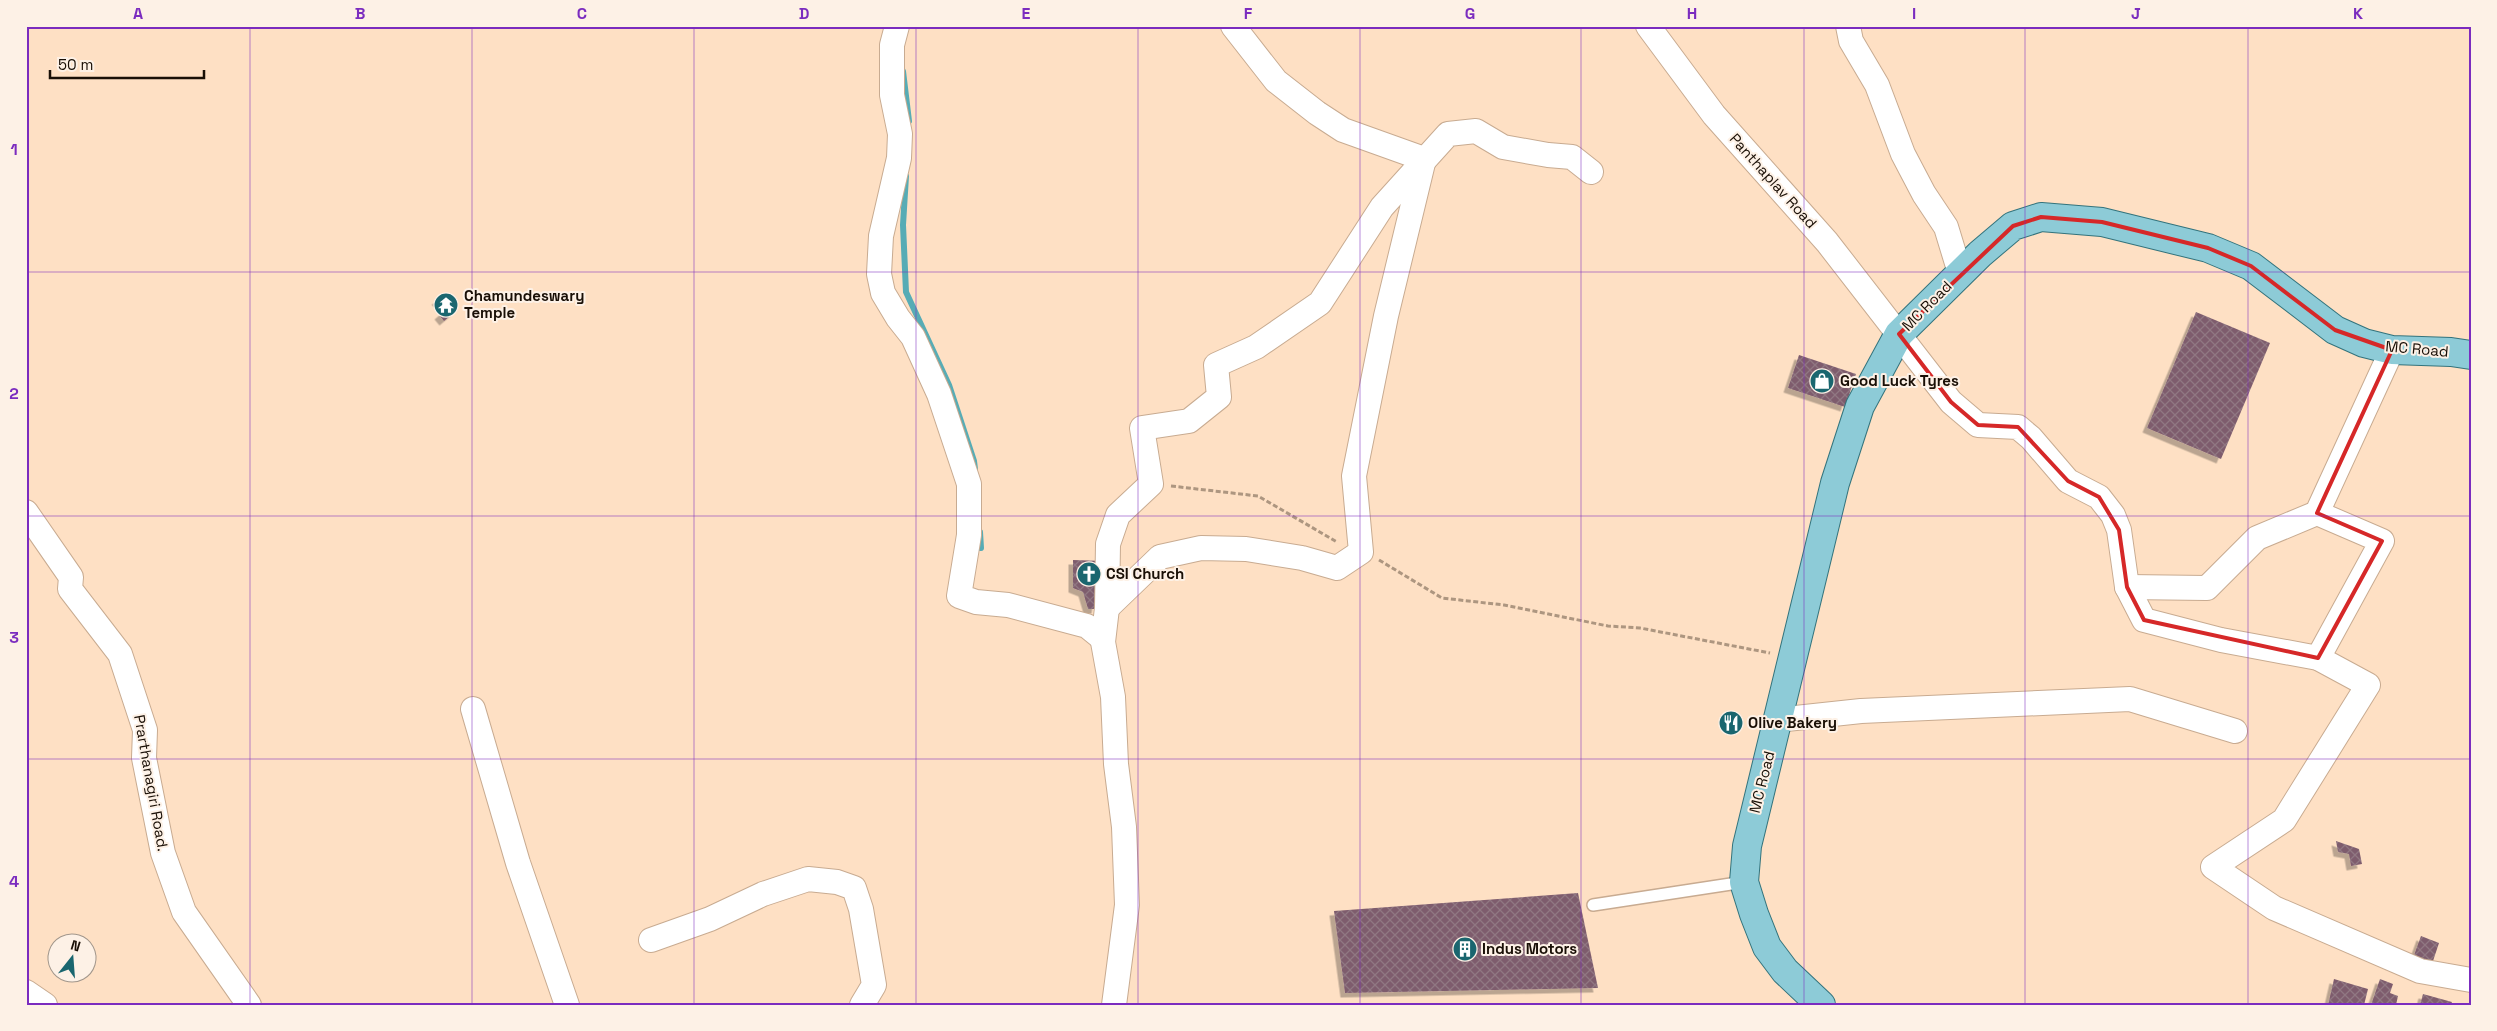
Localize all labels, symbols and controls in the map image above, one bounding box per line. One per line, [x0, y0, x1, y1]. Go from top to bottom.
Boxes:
text: A [133, 3, 143, 24]
text: B [355, 3, 365, 24]
text: C [577, 3, 587, 24]
text: D [799, 3, 809, 24]
text: E [1022, 3, 1031, 24]
text: F [1244, 3, 1253, 24]
text: G [1465, 3, 1475, 24]
text: H [1687, 3, 1697, 24]
text: I [1912, 3, 1916, 24]
text: J [2131, 3, 2141, 24]
text: K [2353, 3, 2363, 24]
scale bar [50, 48, 204, 80]
text: 50 m [58, 55, 93, 74]
street label: Panthaplav Road [1726, 129, 1821, 232]
text: 1 [10, 139, 18, 160]
street label: MC Road [1898, 277, 1956, 335]
place label: Chamundeswary Temple [464, 286, 584, 322]
temple icon: Chamundeswary Temple [433, 292, 459, 318]
street label: MC Road [2385, 336, 2449, 361]
shop icon: Good Luck Tyres [1809, 368, 1835, 394]
place label: Good Luck Tyres [1840, 371, 1959, 390]
text: 2 [9, 383, 19, 404]
church icon: CSI Church [1076, 561, 1102, 587]
place label: CSI Church [1106, 564, 1184, 583]
text: 3 [9, 627, 19, 648]
restaurant icon: Olive Bakery [1718, 710, 1744, 736]
street label: Prarthanagiri Road. [130, 713, 173, 853]
place label: Olive Bakery [1748, 713, 1837, 732]
street label: MC Road [1745, 749, 1778, 815]
text: 4 [9, 871, 19, 892]
north arrow [48, 934, 98, 984]
text: N [69, 936, 83, 956]
building icon: Indus Motors [1452, 936, 1478, 962]
place label: Indus Motors [1482, 939, 1577, 958]

